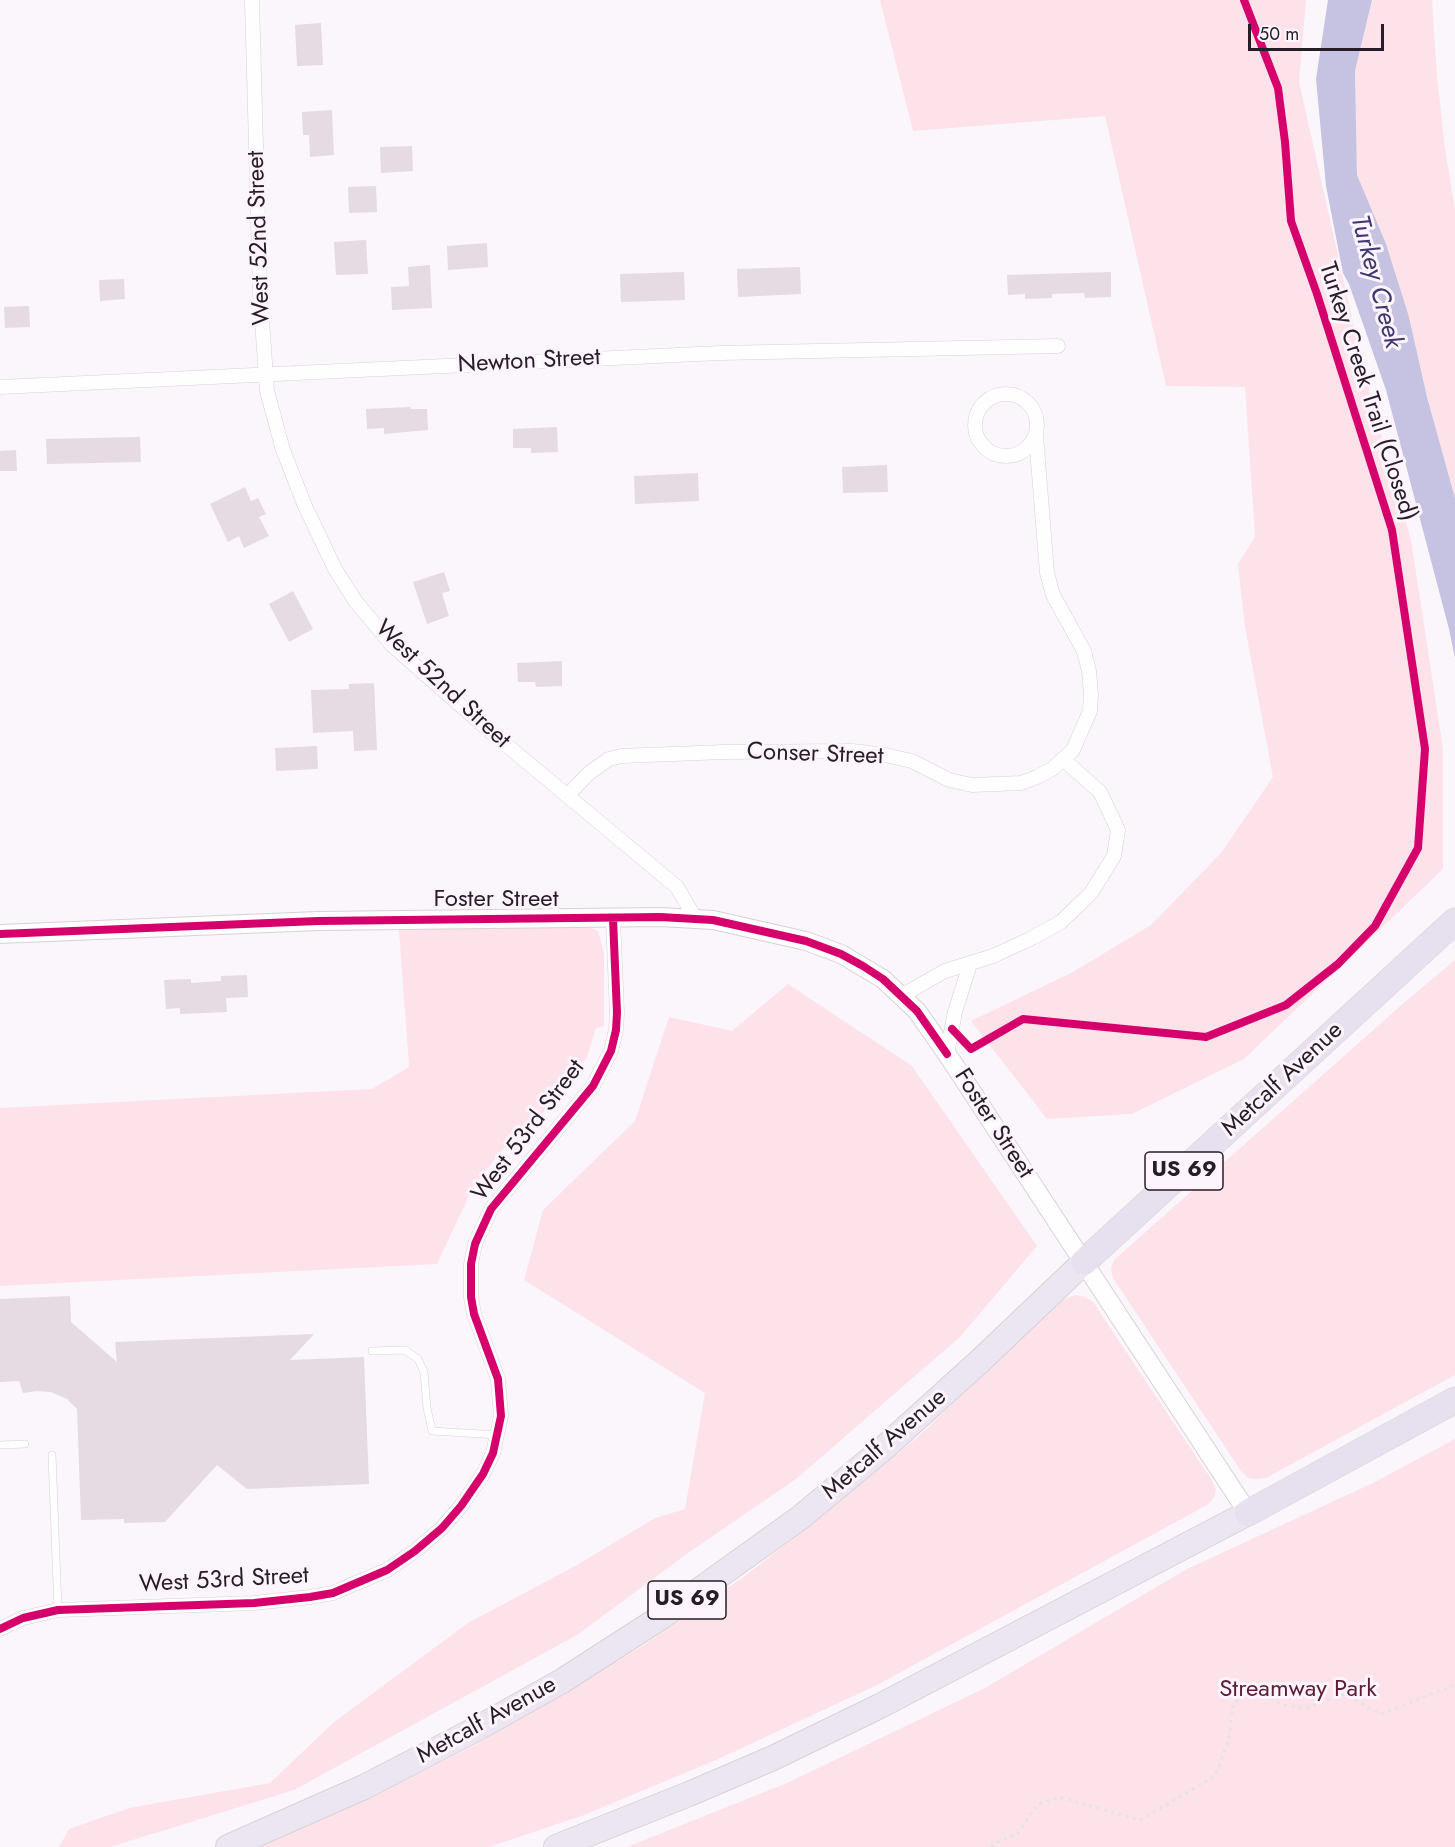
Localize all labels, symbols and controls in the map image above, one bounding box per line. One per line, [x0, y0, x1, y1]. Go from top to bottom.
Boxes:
scale bar [1251, 12, 1388, 50]
text: 50 m [1259, 21, 1299, 47]
street label: West 52nd Street [243, 150, 277, 326]
water label: Turkey Creek [1342, 212, 1408, 352]
street label: Turkey Creek Trail (Closed) [1312, 259, 1422, 525]
street label: Newton Street [457, 344, 601, 380]
street label: West 52nd Street [368, 615, 516, 755]
street label: Conser Street [746, 738, 884, 772]
street label: Foster Street [434, 886, 558, 914]
street label: Metcalf Avenue [1217, 1017, 1349, 1143]
street label: West 53rd Street [466, 1055, 592, 1207]
street label: Foster Street [947, 1064, 1039, 1184]
road number: US 69 [1145, 1152, 1223, 1190]
street label: Metcalf Avenue [817, 1383, 953, 1507]
street label: West 53rd Street [138, 1562, 310, 1600]
road number: US 69 [648, 1581, 726, 1619]
street label: Metcalf Avenue [412, 1671, 562, 1771]
park label: Streamway Park [1219, 1676, 1377, 1704]

